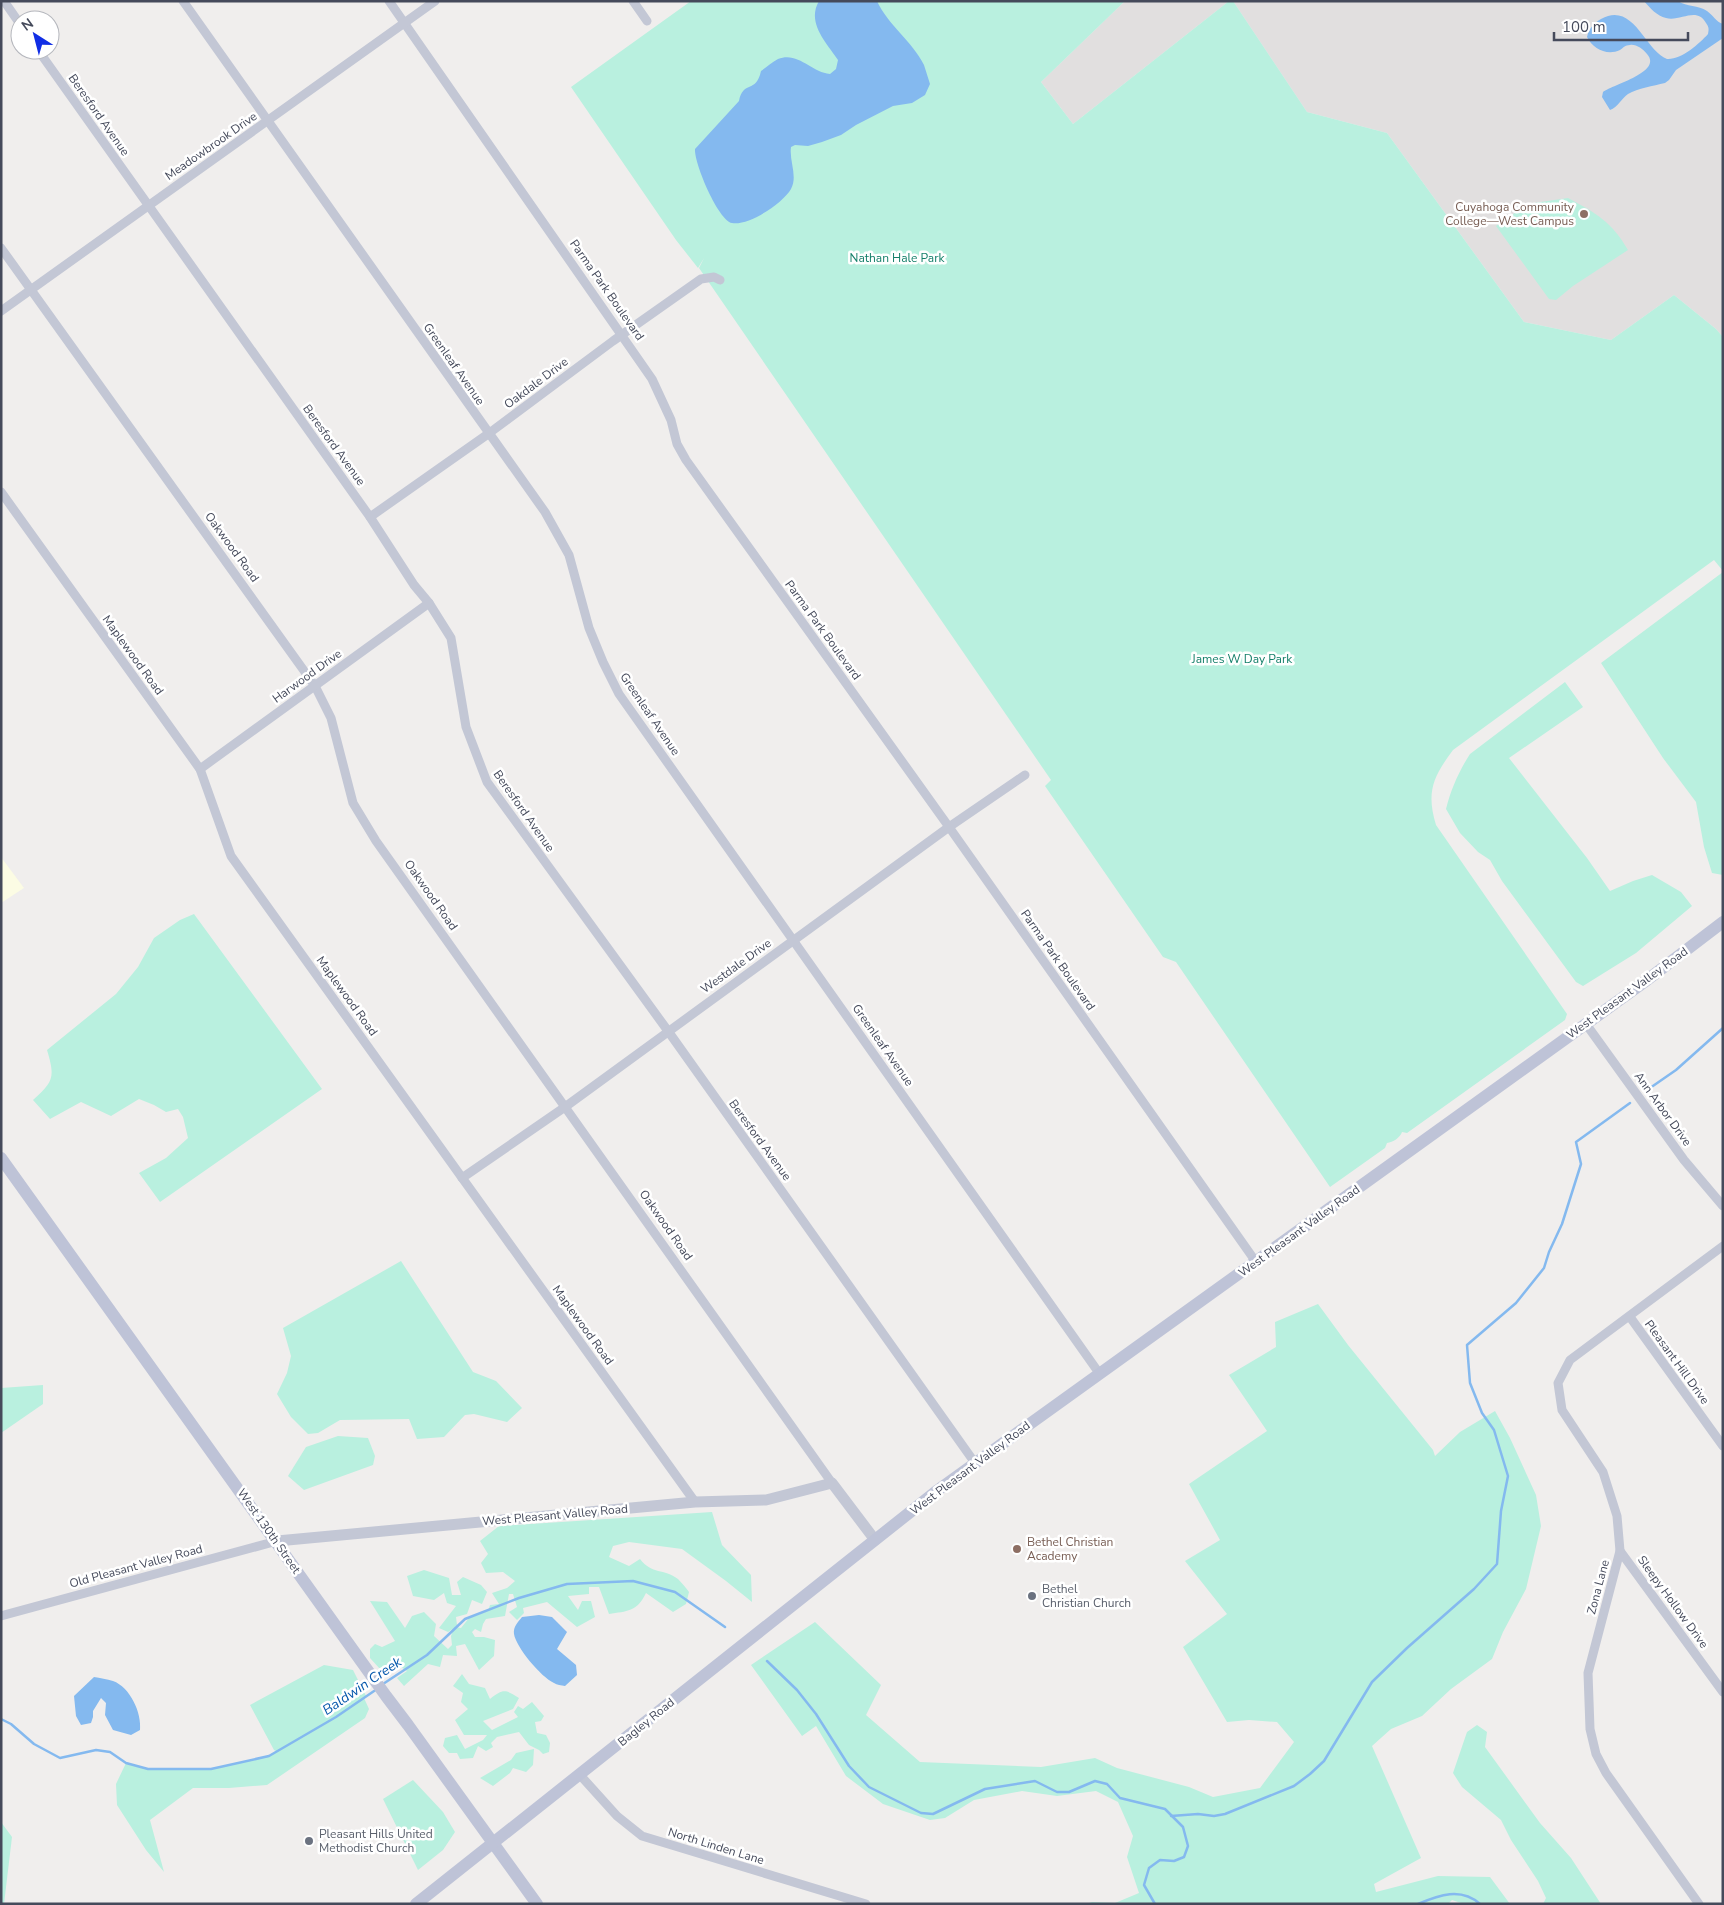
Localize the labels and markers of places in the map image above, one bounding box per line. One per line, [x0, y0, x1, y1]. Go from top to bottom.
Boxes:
place label: Cuyahoga Community College—West Campus [1445, 199, 1575, 229]
marker: Cuyahoga Community College—West Campus [1578, 208, 1590, 220]
place label: Bethel Christian Academy [1027, 1534, 1113, 1564]
marker: Bethel Christian Academy [1011, 1543, 1023, 1555]
place label: Bethel Christian Church [1042, 1581, 1131, 1611]
marker: Bethel Christian Church [1026, 1590, 1038, 1602]
place label: Pleasant Hills United Methodist Church [319, 1826, 433, 1856]
marker: Pleasant Hills United Methodist Church [303, 1835, 315, 1847]

